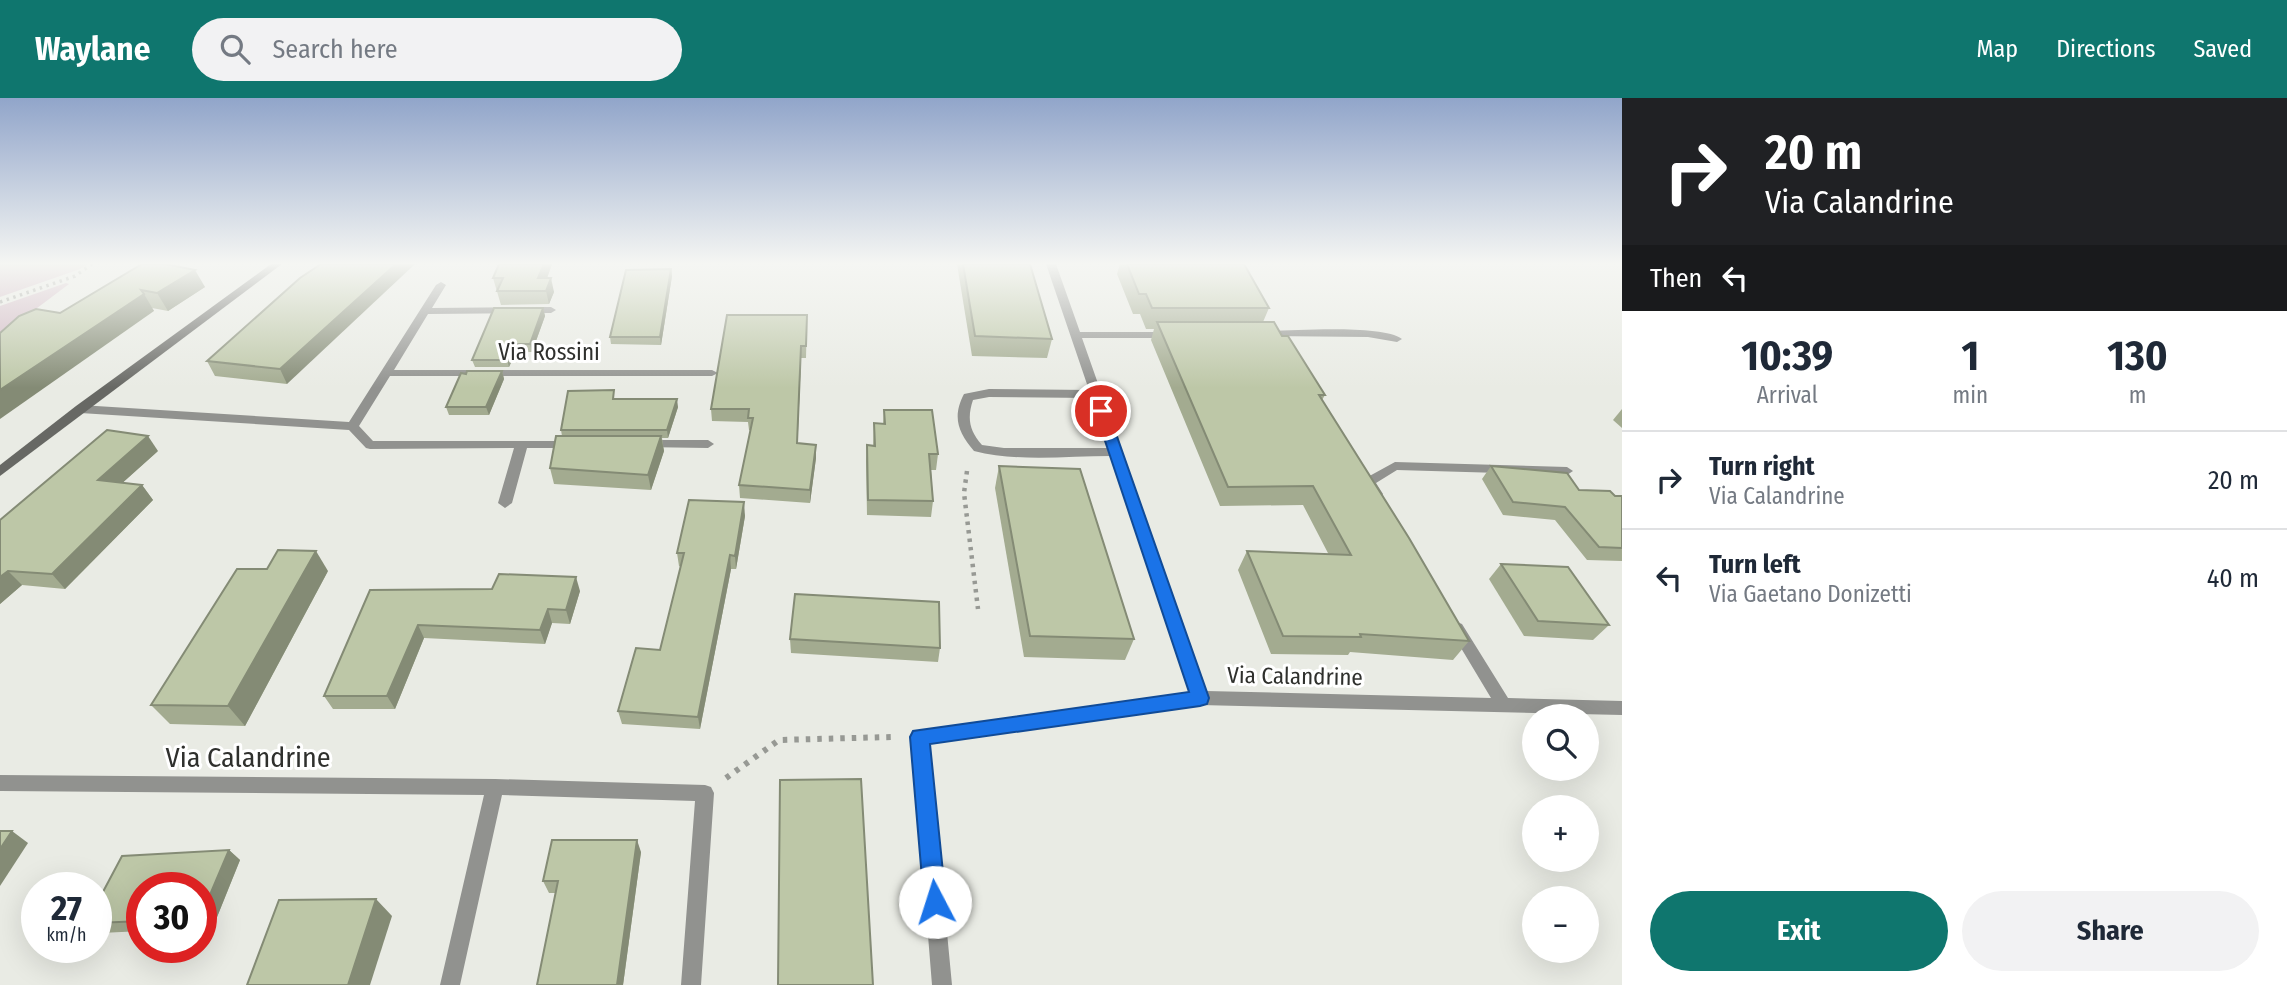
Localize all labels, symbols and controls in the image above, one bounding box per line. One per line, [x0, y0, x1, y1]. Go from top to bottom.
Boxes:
search box [192, 18, 682, 81]
text: Waylane [35, 29, 150, 69]
icon: search [216, 30, 254, 68]
text: Search here [272, 34, 398, 65]
text: Map [1977, 35, 2018, 63]
text: Directions [2056, 35, 2155, 63]
text: Saved [2193, 35, 2252, 63]
text: 20 m [1765, 123, 1862, 182]
icon: right [1650, 126, 1741, 217]
text: Via Calandrine [1765, 183, 1954, 221]
icon: left [1716, 259, 1754, 297]
text: Then [1650, 263, 1702, 294]
text: 10:39 [1741, 331, 1833, 381]
text: 1 [1961, 331, 1979, 381]
text: 130 [2107, 331, 2168, 381]
street label: Via Rossini [498, 338, 600, 366]
pin [1071, 381, 1131, 441]
text: Arrival [1757, 381, 1818, 409]
text: min [1952, 381, 1988, 409]
text: m [2129, 381, 2146, 409]
icon: arrive [1082, 392, 1120, 430]
text: Turn right [1709, 451, 1815, 482]
icon: right [1650, 461, 1688, 499]
text: 20 m [2208, 465, 2259, 496]
text: Via Calandrine [1709, 482, 1845, 510]
text: Turn left [1709, 549, 1801, 580]
icon: left [1650, 559, 1688, 597]
text: 40 m [2207, 563, 2259, 594]
text: Via Gaetano Donizetti [1709, 580, 1912, 608]
street label: Via Calandrine [1227, 661, 1363, 691]
map controls [1522, 704, 1599, 963]
button: search [1522, 704, 1599, 781]
street label: Via Calandrine [165, 741, 331, 774]
button: + [1522, 795, 1599, 872]
position arrow [898, 865, 972, 939]
speed limit sign: 30 [126, 872, 217, 963]
button: − [1522, 886, 1599, 963]
text: 27 [51, 887, 82, 929]
button: Exit [1650, 891, 1948, 971]
button: Share [1962, 891, 2259, 971]
text: km/h [46, 924, 87, 946]

